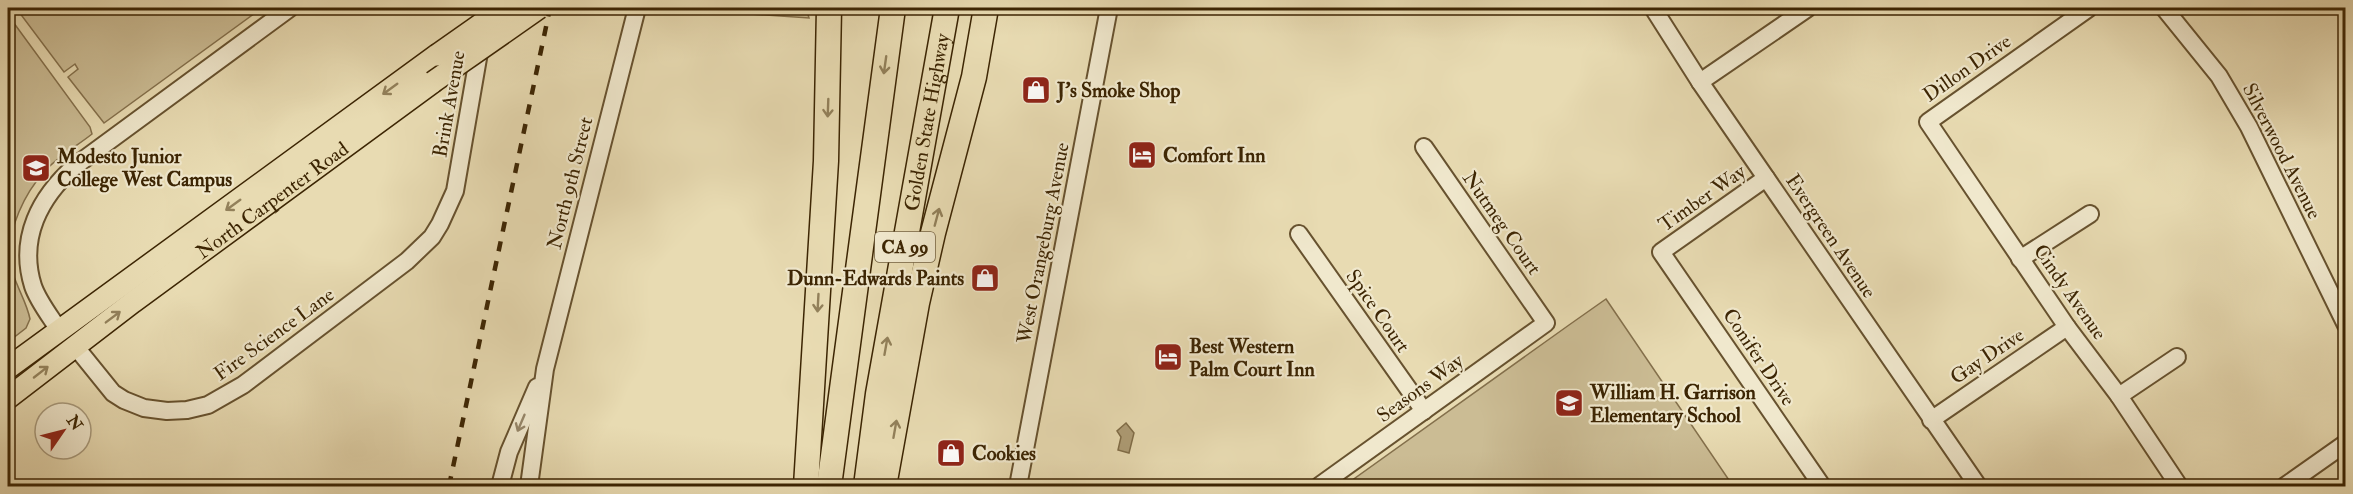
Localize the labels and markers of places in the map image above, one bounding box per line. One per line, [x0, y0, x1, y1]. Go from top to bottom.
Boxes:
shop icon: J's Smoke Shop [1020, 74, 1052, 106]
place label: J's Smoke Shop [1056, 78, 1180, 104]
hotel icon: Comfort Inn [1126, 139, 1158, 171]
place label: Comfort Inn [1163, 143, 1266, 168]
place label: Modesto Junior College West Campus [56, 144, 232, 193]
school or university icon: Modesto Junior College West Campus [20, 152, 52, 184]
shop icon: Dunn-Edwards Paints [969, 262, 1001, 294]
place label: Dunn-Edwards Paints [787, 266, 964, 291]
place label: Best Western Palm Court Inn [1189, 334, 1315, 382]
hotel icon: Best Western Palm Court Inn [1152, 341, 1184, 373]
place label: William H. Garrison Elementary School [1589, 380, 1756, 429]
school or university icon: William H. Garrison Elementary School [1553, 387, 1585, 419]
shop icon: Cookies [935, 437, 967, 469]
place label: Cookies [972, 441, 1036, 466]

